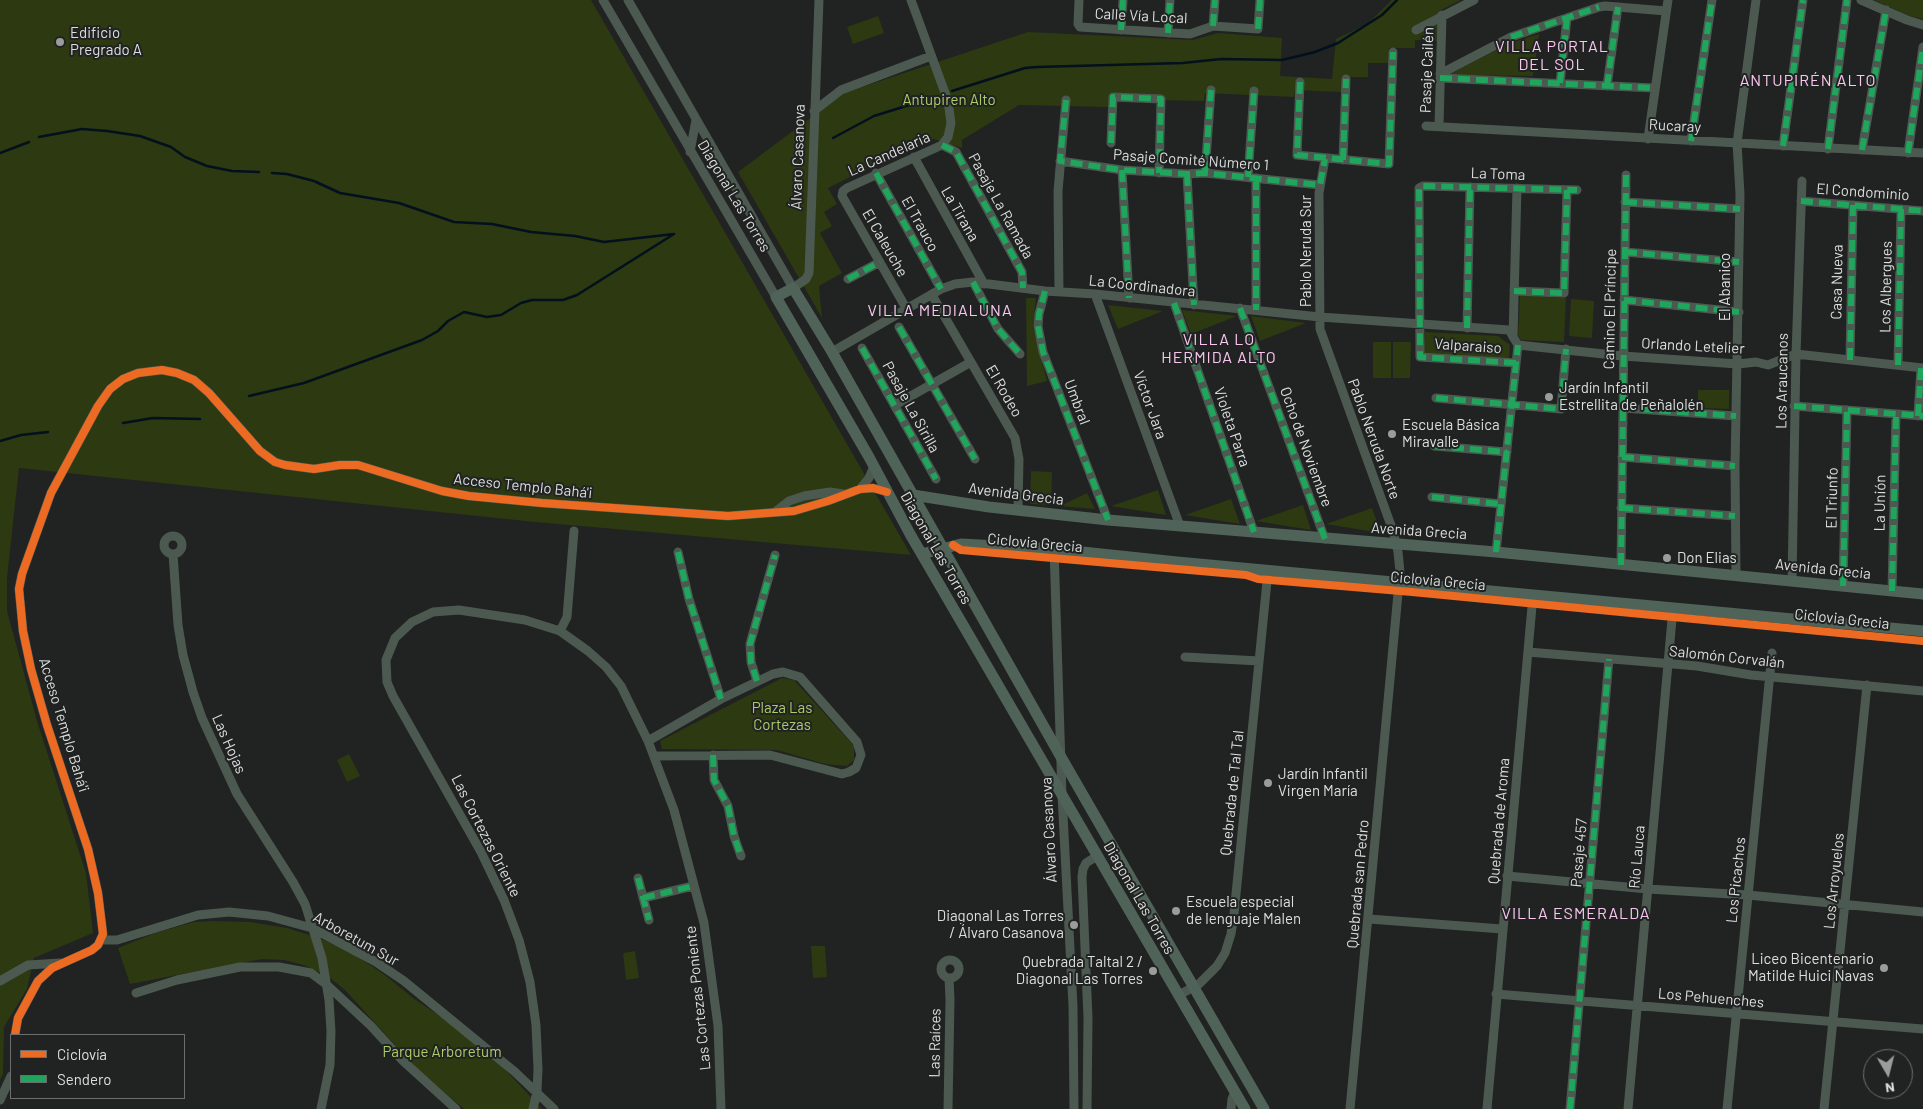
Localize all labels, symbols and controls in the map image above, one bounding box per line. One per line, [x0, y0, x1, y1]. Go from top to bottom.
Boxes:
street label: Calle Vía Local [1094, 5, 1188, 27]
place label: Edificio Pregrado A [70, 24, 142, 59]
street label: Pasaje Cailén [1417, 27, 1437, 113]
marker: Edificio Pregrado A [54, 36, 66, 48]
district label: VILLA PORTAL DEL SOL [1494, 37, 1610, 75]
district label: ANTUPIRÉN ALTO [1738, 71, 1878, 91]
park label: Antupiren Alto [902, 91, 996, 109]
street label: Álvaro Casanova [787, 104, 809, 210]
street label: Rucaray [1648, 116, 1702, 136]
street label: La Candelaria [845, 128, 933, 180]
street label: Diagonal Las Torres [694, 137, 774, 255]
street label: Pasaje Comité Número 1 [1113, 146, 1269, 174]
street label: Pasaje La Ramada [965, 150, 1037, 262]
street label: La Toma [1470, 164, 1526, 184]
street label: El Condominio [1816, 180, 1910, 204]
street label: La Tirana [937, 183, 983, 245]
street label: El Trauco [898, 193, 942, 255]
street label: Pablo Neruda Sur [1297, 195, 1315, 307]
street label: El Caleuche [858, 206, 912, 280]
street label: Los Albergues [1876, 241, 1896, 333]
street label: Casa Nueva [1827, 244, 1847, 320]
street label: Camino El Príncipe [1600, 248, 1620, 370]
street label: El Abanico [1716, 253, 1734, 321]
street label: La Coordinadora [1088, 271, 1196, 301]
district label: VILLA MEDIALUNA [866, 301, 1014, 321]
district label: VILLA LO HERMIDA ALTO [1160, 330, 1278, 368]
street label: Los Araucanos [1772, 333, 1792, 429]
street label: Orlando Letelier [1641, 334, 1745, 358]
street label: Valparaiso [1434, 335, 1502, 357]
street label: Pasaje La Sirilla [878, 358, 944, 456]
street label: El Rodeo [982, 362, 1026, 420]
street label: Víctor Jara [1129, 369, 1171, 441]
street label: Pablo Neruda Norte [1344, 376, 1404, 502]
street label: Umbral [1060, 377, 1094, 427]
place label: Jardín Infantil Estrellita de Peñalolén [1559, 379, 1704, 414]
street label: Violeta Parra [1210, 385, 1254, 469]
street label: Ocho de Noviembre [1276, 385, 1336, 509]
marker: Jardín Infantil Estrellita de Peñalolén [1543, 391, 1555, 403]
place label: Escuela Básica Miravalle [1402, 416, 1500, 451]
marker: Escuela Básica Miravalle [1386, 428, 1398, 440]
street label: El Triunfo [1822, 467, 1842, 529]
street label: Acceso Templo Bahá'i [453, 470, 593, 502]
street label: La Unión [1871, 474, 1889, 532]
street label: Avenida Grecia [967, 479, 1065, 509]
street label: Diagonal Las Torres [896, 488, 976, 608]
street label: Avenida Grecia [1370, 519, 1468, 543]
street label: Ciclovia Grecia [987, 530, 1083, 556]
place label: Don Elias [1677, 549, 1737, 567]
marker: Don Elias [1661, 552, 1673, 564]
street label: Avenida Grecia [1774, 555, 1872, 583]
street label: Ciclovia Grecia [1390, 568, 1486, 594]
street label: Ciclovia Grecia [1794, 605, 1890, 633]
street label: Salomón Corvalán [1668, 642, 1786, 672]
street label: Acceso Templo Bahá'i [35, 656, 93, 794]
park label: Plaza Las Cortezas [752, 699, 812, 734]
street label: Las Hojas [208, 712, 250, 776]
street label: Quebrada de Tal Tal [1216, 729, 1248, 857]
street label: Quebrada de Aroma [1485, 757, 1513, 885]
place label: Jardín Infantil Virgen María [1278, 765, 1368, 800]
street label: Las Cortezas Oriente [447, 772, 525, 900]
street label: Álvaro Casanova [1037, 777, 1061, 883]
marker: Jardín Infantil Virgen María [1262, 777, 1274, 789]
street label: Pasaje 457 [1567, 818, 1591, 888]
street label: Quebrada san Pedro [1343, 819, 1373, 949]
street label: Río Lauca [1625, 825, 1649, 889]
street label: Los Arroyuelos [1820, 832, 1848, 930]
street label: Los Picachos [1723, 836, 1749, 924]
street label: Diagonal Las Torres [1099, 838, 1179, 958]
place label: Escuela especial de lenguaje Malen [1186, 893, 1301, 928]
district label: VILLA ESMERALDA [1500, 904, 1652, 924]
marker: Escuela especial de lenguaje Malen [1170, 905, 1182, 917]
place label: Diagonal Las Torres / Álvaro Casanova [937, 907, 1064, 942]
street label: Arboretum Sur [310, 908, 402, 970]
marker: Diagonal Las Torres / Álvaro Casanova [1068, 919, 1080, 931]
street label: Las Cortezas Poniente [681, 925, 715, 1071]
place label: Liceo Bicentenario Matilde Huici Navas [1748, 950, 1874, 985]
place label: Quebrada Taltal 2 / Diagonal Las Torres [1016, 953, 1143, 988]
marker: Liceo Bicentenario Matilde Huici Navas [1878, 962, 1890, 974]
marker: Quebrada Taltal 2 / Diagonal Las Torres [1147, 965, 1159, 977]
street label: Los Pehuenches [1657, 984, 1765, 1012]
street label: Las Raíces [925, 1008, 945, 1078]
legend [10, 1034, 185, 1099]
park label: Parque Arboretum [382, 1043, 502, 1061]
text: Ciclovía [57, 1045, 107, 1063]
north arrow [1863, 1049, 1913, 1099]
text: Sendero [57, 1070, 111, 1088]
text: N [1884, 1079, 1896, 1097]

